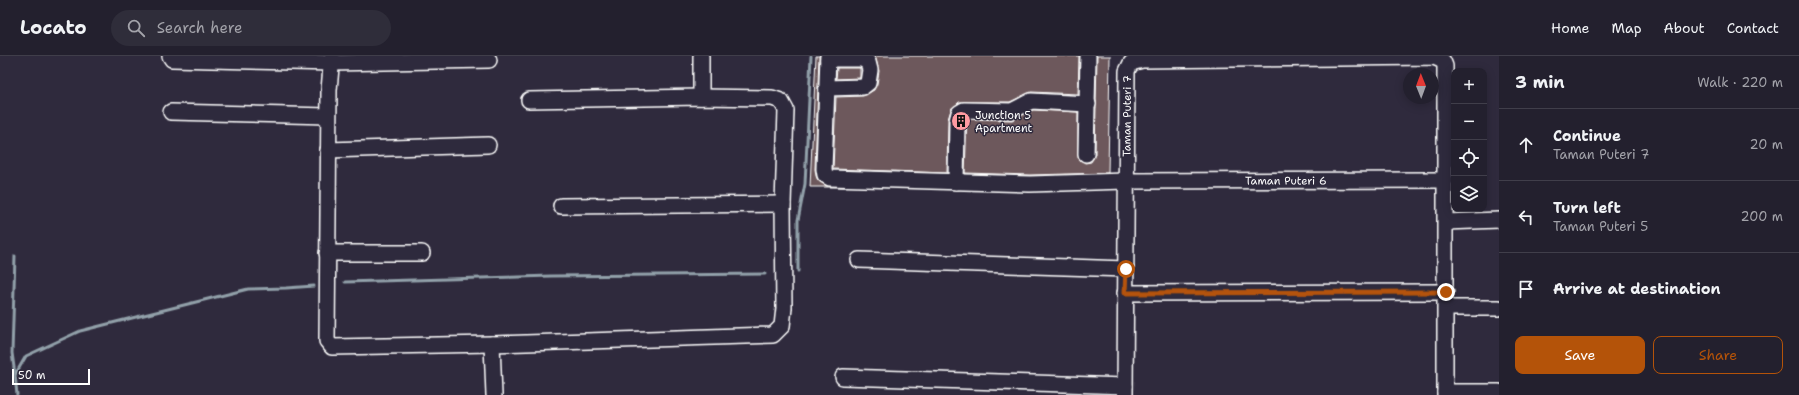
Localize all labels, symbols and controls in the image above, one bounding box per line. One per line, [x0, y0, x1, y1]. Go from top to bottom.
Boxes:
search box [111, 10, 391, 46]
text: Locato [20, 15, 87, 40]
icon: search [125, 17, 147, 39]
text: Search here [157, 18, 242, 38]
text: Home [1551, 19, 1590, 37]
text: Map [1612, 19, 1642, 37]
text: About [1664, 19, 1705, 37]
text: Contact [1727, 19, 1779, 37]
north arrow [1403, 68, 1439, 104]
map controls [1451, 68, 1487, 212]
button: + [1451, 68, 1487, 104]
text: 3 min [1515, 71, 1565, 93]
text: Walk · 220 m [1697, 74, 1783, 91]
street label: Taman Puteri 7 [1119, 75, 1135, 157]
button: − [1451, 104, 1487, 140]
place label: Junction 5 Apartment [975, 108, 1033, 136]
building icon: Junction 5 Apartment [950, 110, 972, 132]
text: Continue [1553, 126, 1621, 146]
icon: ahead [1515, 134, 1537, 156]
text: 20 m [1750, 136, 1783, 153]
button: locate [1451, 140, 1487, 176]
text: Taman Puteri 7 [1553, 146, 1649, 163]
street label: Taman Puteri 6 [1245, 173, 1327, 189]
button: layers [1451, 176, 1487, 212]
text: Turn left [1553, 198, 1621, 218]
icon: left [1515, 206, 1537, 228]
text: 200 m [1741, 208, 1783, 225]
text: Taman Puteri 5 [1553, 218, 1648, 235]
route start [1117, 260, 1135, 278]
icon: arrive [1515, 278, 1537, 300]
text: Arrive at destination [1553, 279, 1721, 299]
route end [1437, 283, 1455, 301]
button: Save [1515, 336, 1645, 374]
button: Share [1653, 336, 1783, 374]
scale bar [12, 367, 90, 386]
text: 50 m [18, 368, 46, 383]

